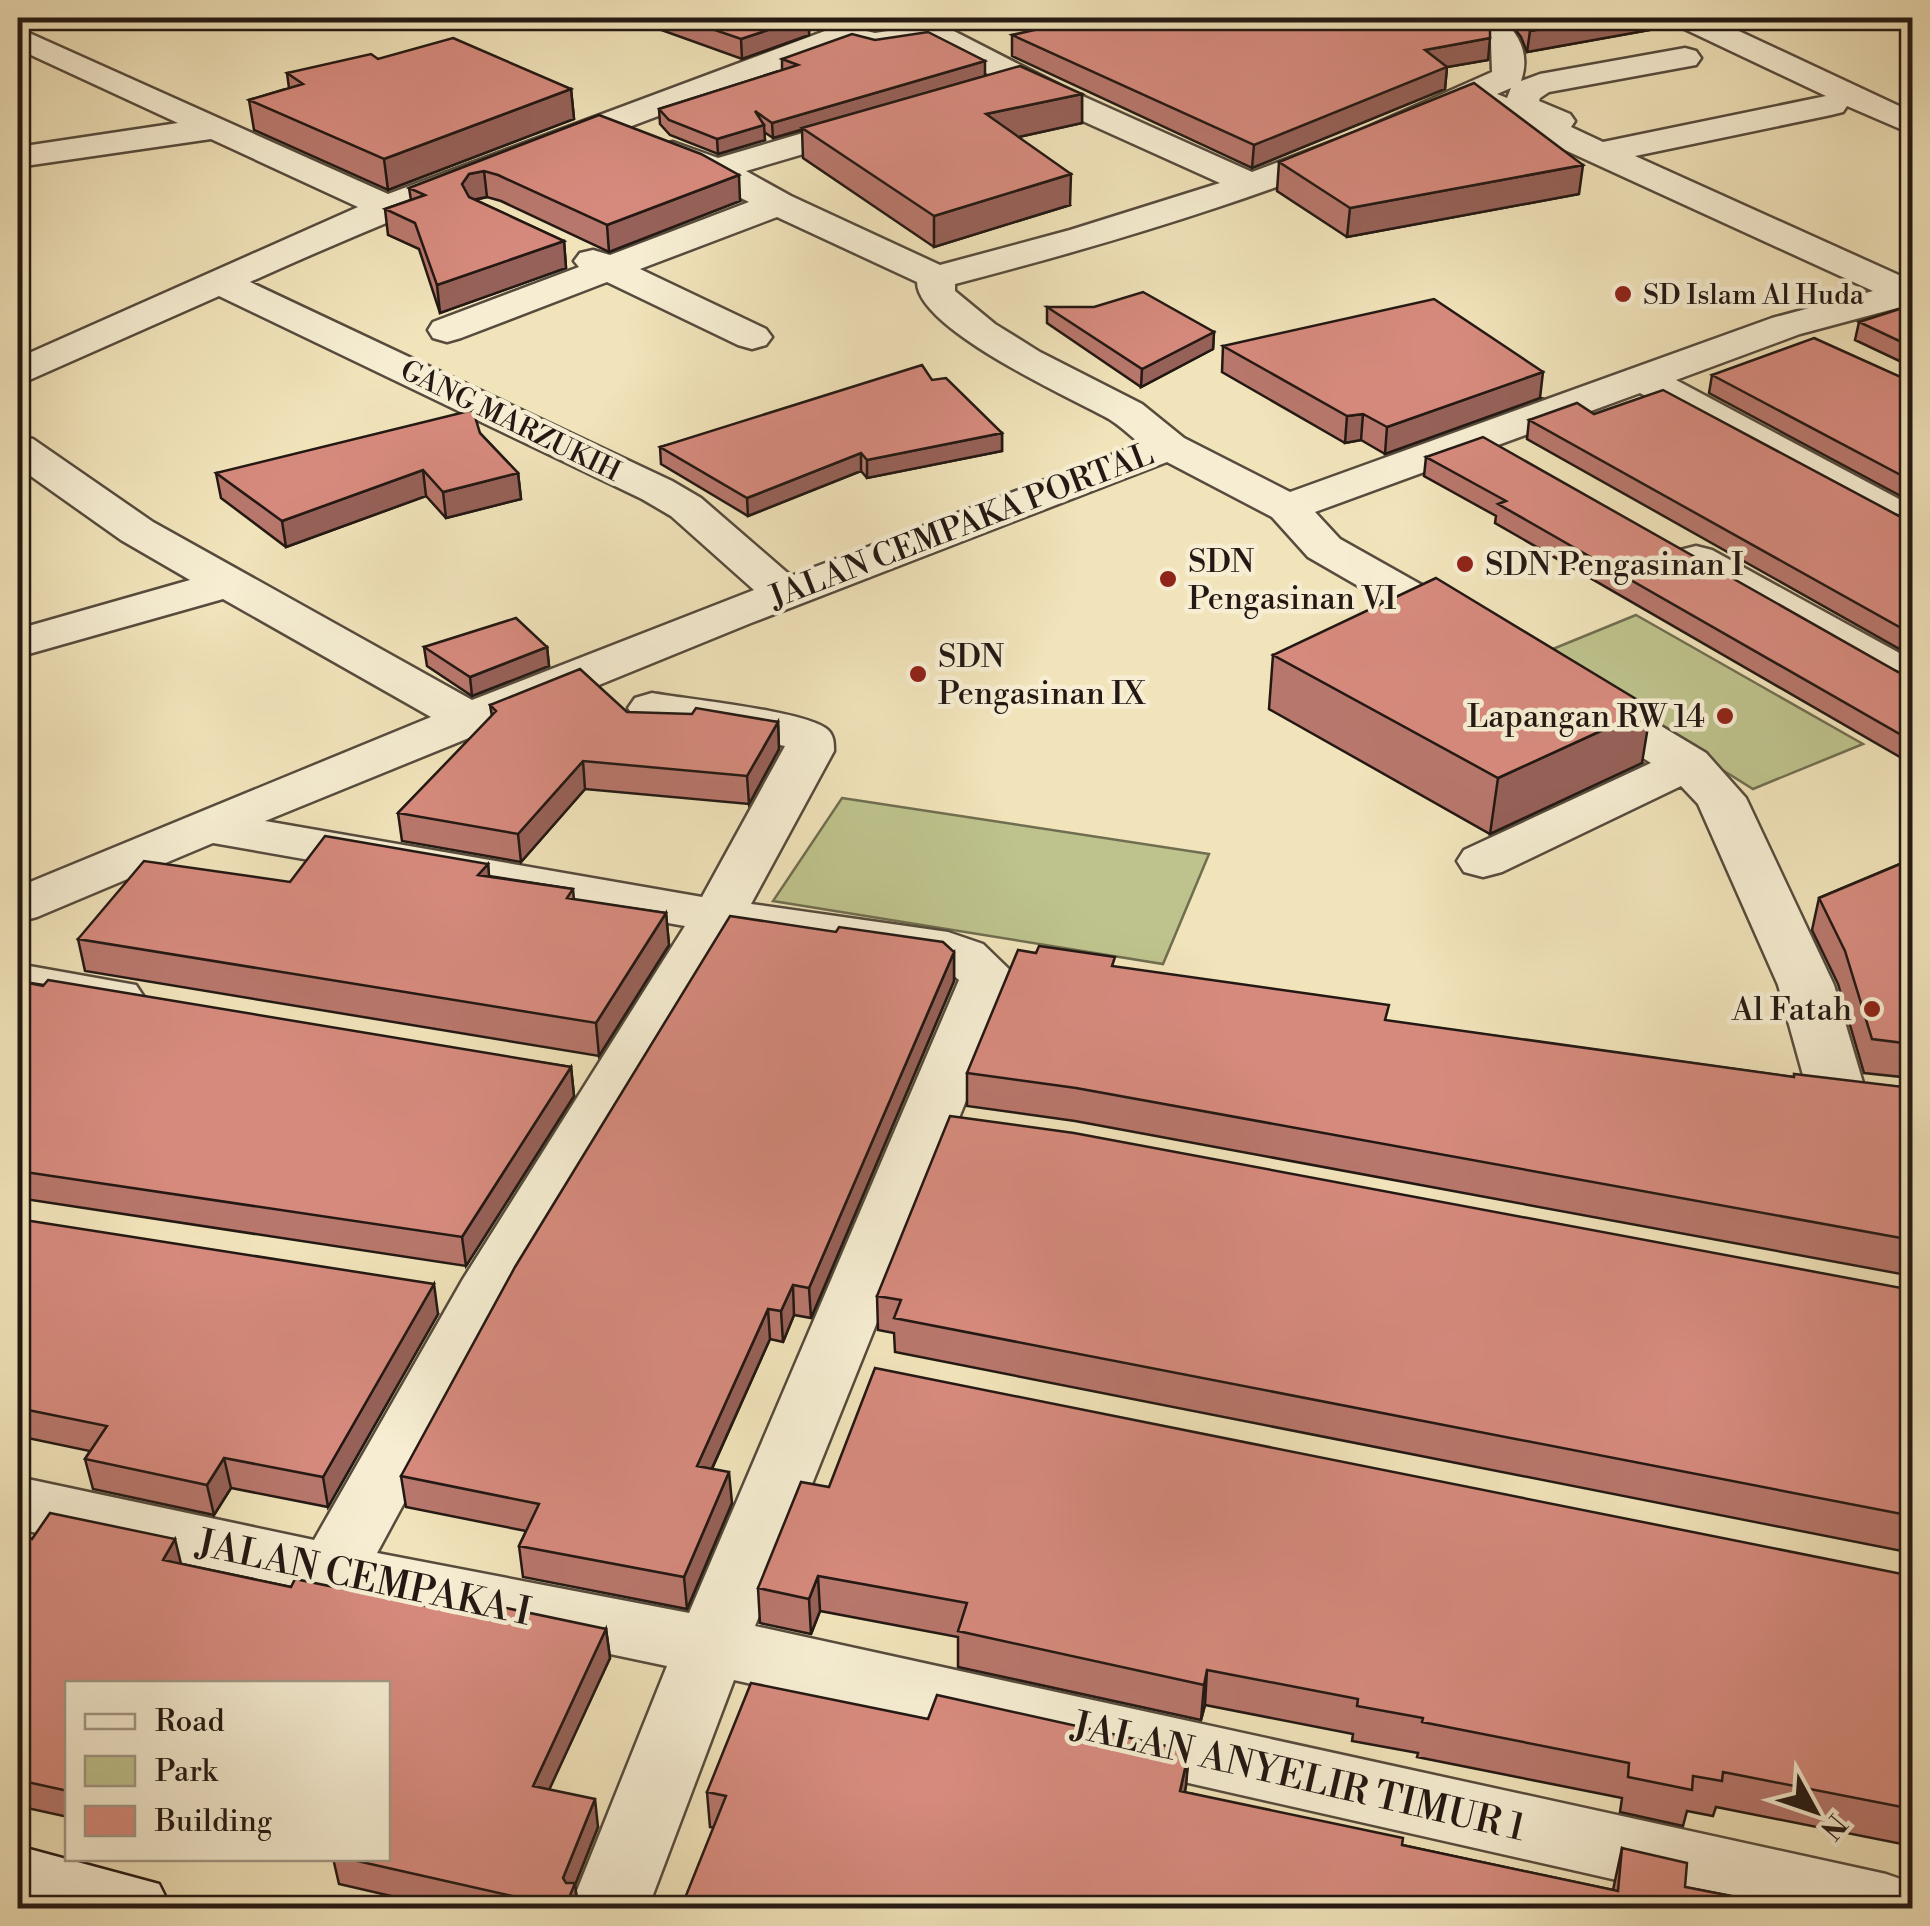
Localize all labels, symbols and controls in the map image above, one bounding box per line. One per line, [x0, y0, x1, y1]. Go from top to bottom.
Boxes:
place label: SD Islam Al Huda [1643, 278, 1865, 313]
marker: SD Islam Al Huda [1612, 283, 1634, 305]
street label: GANG MARZUKIH [395, 353, 627, 490]
street label: JALAN CEMPAKA PORTAL [763, 434, 1159, 618]
place label: SDN Pengasinan VI [1188, 542, 1396, 619]
place label: SDN Pengasinan I [1485, 545, 1743, 585]
marker: SDN Pengasinan I [1454, 553, 1476, 575]
marker: SDN Pengasinan VI [1157, 568, 1179, 590]
place label: SDN Pengasinan IX [938, 637, 1146, 714]
marker: SDN Pengasinan IX [907, 663, 929, 685]
place label: Lapangan RW 14 [1467, 697, 1705, 737]
marker: Lapangan RW 14 [1714, 705, 1736, 727]
place label: Al Fatah [1731, 990, 1852, 1030]
marker: Al Fatah [1861, 998, 1883, 1020]
street label: JALAN CEMPAKA I [191, 1520, 535, 1637]
legend [65, 1681, 390, 1861]
street label: JALAN ANYELIR TIMUR 1 [1066, 1702, 1530, 1852]
text: Road [155, 1703, 225, 1741]
text: Park [155, 1753, 219, 1791]
north arrow [1765, 1761, 1865, 1861]
text: Building [154, 1803, 273, 1841]
text: N [1812, 1806, 1854, 1846]

